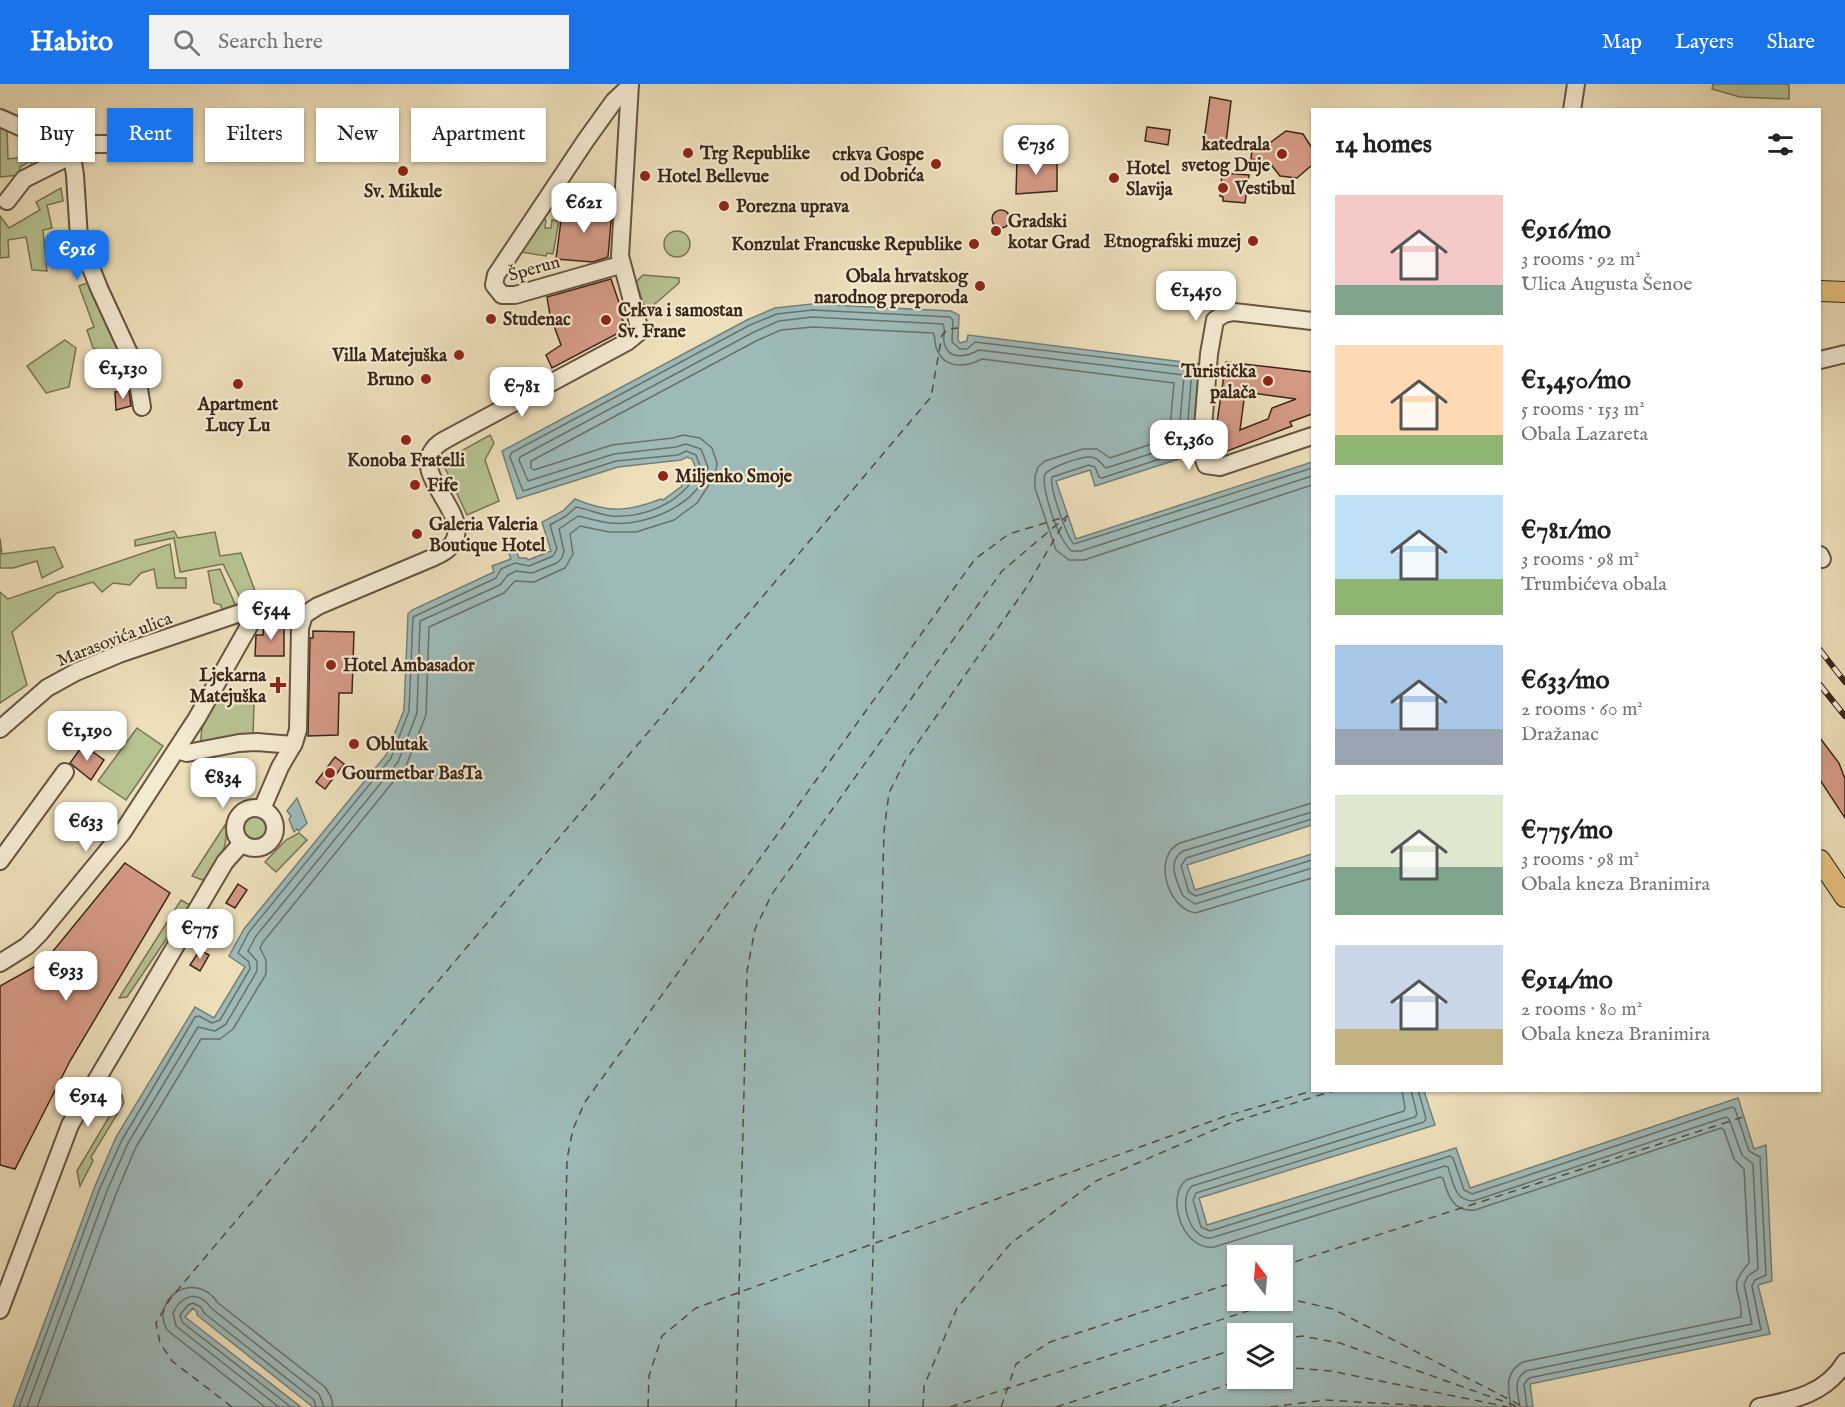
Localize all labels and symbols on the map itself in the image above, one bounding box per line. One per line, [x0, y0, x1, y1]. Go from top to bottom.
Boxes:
pin: €736 [1000, 125, 1072, 176]
place label: katedrala svetog Duje [1182, 134, 1271, 178]
place label: Trg Republike [699, 143, 811, 166]
place label: crkva Gospe od Dobrića [832, 144, 925, 188]
marker: Trg Republike [681, 146, 695, 160]
marker: katedrala svetog Duje [1275, 147, 1289, 161]
marker: crkva Gospe od Dobrića [929, 157, 943, 171]
place label: Hotel Slavija [1126, 158, 1174, 202]
marker: Sv. Mikule [396, 164, 410, 178]
place label: Hotel Bellevue [657, 166, 770, 189]
marker: Hotel Bellevue [638, 169, 652, 183]
marker: Hotel Slavija [1107, 171, 1121, 185]
place label: Vestibul [1234, 178, 1296, 201]
place label: Sv. Mikule [364, 181, 443, 204]
marker: Vestibul [1216, 181, 1230, 195]
pin: €621 [548, 183, 620, 234]
place label: Porezna uprava [736, 196, 850, 219]
marker: Porezna uprava [717, 199, 731, 213]
place label: Gradski kotar Grad [1007, 211, 1090, 255]
marker: Gradski kotar Grad [989, 224, 1003, 238]
pin: €916 [41, 230, 113, 281]
place label: Etnografski muzej [1104, 231, 1241, 254]
place label: Konzulat Francuske Republike [731, 234, 963, 257]
marker: Etnografski muzej [1246, 234, 1260, 248]
marker: Konzulat Francuske Republike [967, 237, 981, 251]
street label: Šperun [505, 249, 563, 288]
place label: Obala hrvatskog narodnog preporoda [814, 266, 969, 310]
pin: €1,450 [1147, 271, 1245, 322]
marker: Obala hrvatskog narodnog preporoda [973, 279, 987, 293]
place label: Crkva i samostan Sv. Frane [618, 300, 743, 344]
place label: Studenac [503, 309, 571, 332]
marker: Studenac [484, 312, 498, 326]
marker: Crkva i samostan Sv. Frane [599, 313, 613, 327]
place label: Villa Matejuška [331, 345, 448, 368]
marker: Villa Matejuška [452, 348, 466, 362]
pin: €1,130 [74, 349, 172, 400]
place label: Turistička palača [1180, 361, 1257, 405]
pin: €781 [486, 367, 558, 418]
place label: Bruno [367, 369, 414, 392]
marker: Bruno [419, 372, 433, 386]
marker: Turistička palača [1261, 374, 1275, 388]
marker: Apartment Lucy Lu [231, 377, 245, 391]
place label: Apartment Lucy Lu [197, 394, 279, 438]
pin: €1,360 [1140, 420, 1238, 471]
marker: Konoba Fratelli [399, 433, 413, 447]
place label: Konoba Fratelli [347, 450, 465, 473]
place label: Miljenko Smoje [675, 466, 793, 489]
marker: Miljenko Smoje [656, 469, 670, 483]
place label: Fife [427, 475, 459, 498]
marker: Fife [408, 478, 422, 492]
place label: Galeria Valeria Boutique Hotel [429, 514, 547, 558]
marker: Galeria Valeria Boutique Hotel [410, 527, 424, 541]
pin: €544 [235, 590, 307, 641]
street label: Marasovića ulica [54, 608, 176, 673]
place label: Hotel Ambasador [343, 655, 475, 678]
marker: Hotel Ambasador [324, 658, 338, 672]
place label: Ljekarna Matejuška [190, 665, 267, 709]
marker: Ljekarna Matejuška [271, 678, 285, 692]
pin: €1,190 [38, 711, 136, 762]
place label: Oblutak [366, 734, 430, 757]
marker: Oblutak [347, 737, 361, 751]
pin: €834 [187, 758, 259, 809]
place label: Gourmetbar BasTa [342, 763, 484, 786]
marker: Gourmetbar BasTa [323, 766, 337, 780]
pin: €633 [50, 802, 122, 853]
pin: €775 [164, 909, 236, 960]
pin: €933 [30, 951, 102, 1002]
pin: €914 [52, 1077, 124, 1128]
north arrow [1227, 1245, 1293, 1311]

